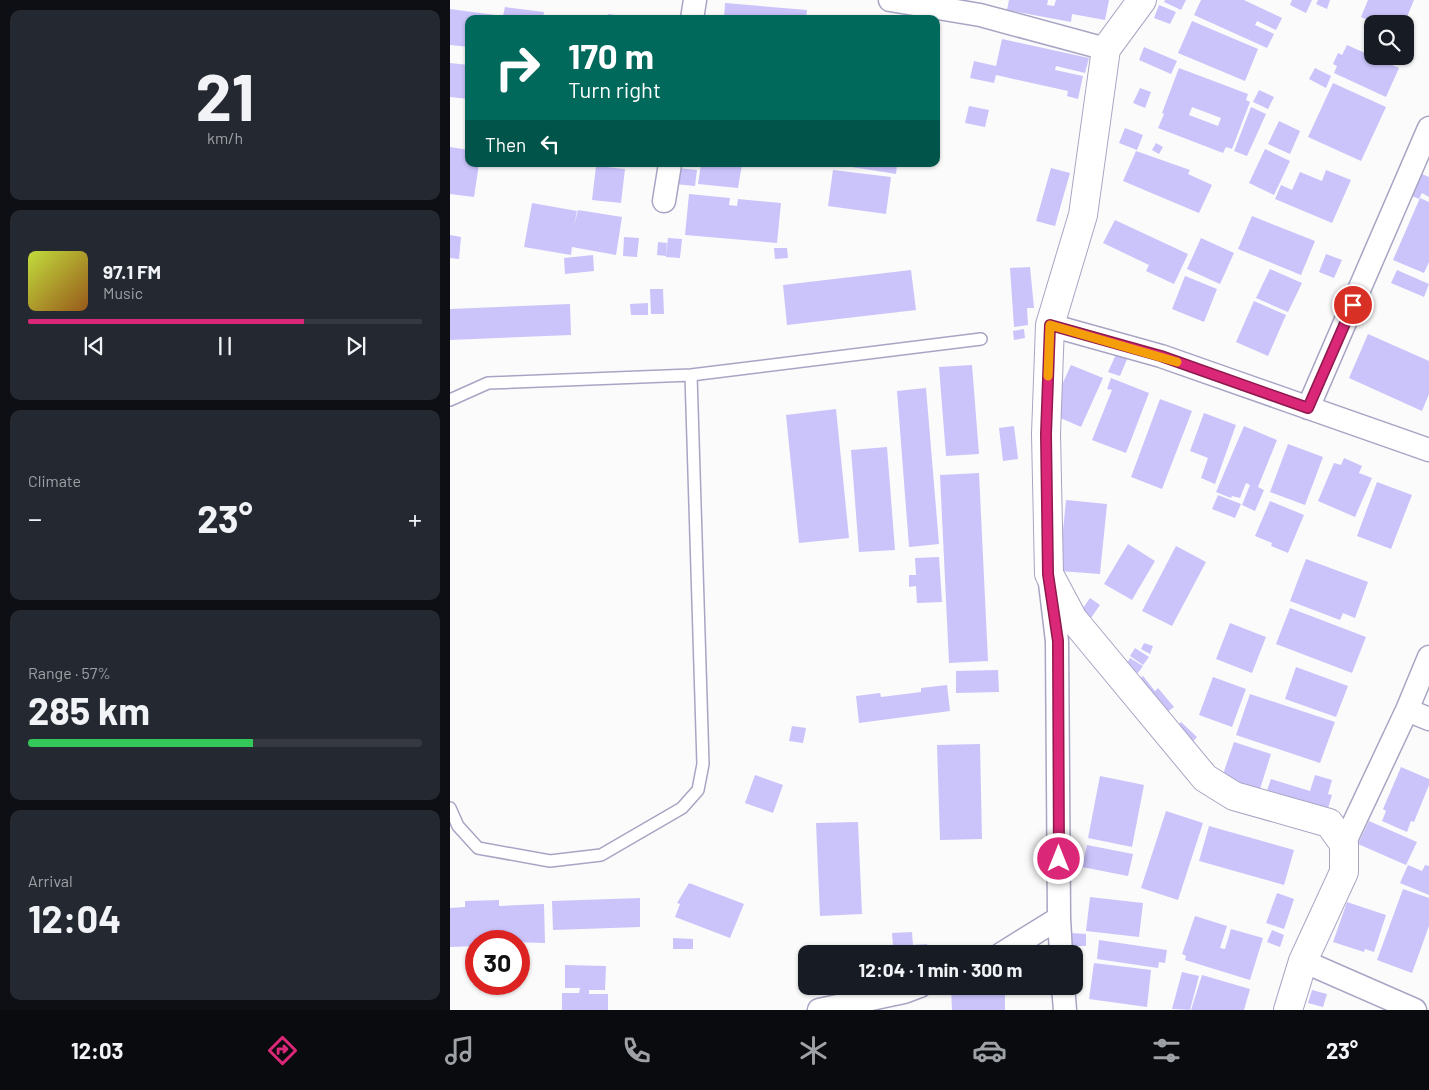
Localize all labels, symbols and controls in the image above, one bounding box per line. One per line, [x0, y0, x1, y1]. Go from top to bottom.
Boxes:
map controls [1364, 15, 1414, 65]
button: search [1364, 15, 1414, 65]
text: 170 m [568, 34, 654, 76]
icon: right [485, 35, 550, 100]
text: 21 [195, 56, 255, 134]
text: Turn right [568, 76, 661, 102]
text: km/h [207, 128, 243, 147]
icon: left [536, 130, 564, 158]
text: Then [485, 133, 526, 156]
text: 97.1 FM [103, 260, 161, 283]
text: Music [103, 283, 143, 302]
pin [1332, 284, 1374, 326]
icon: arrive [1339, 291, 1367, 319]
icon: previous [80, 332, 108, 360]
icon: pause [211, 332, 239, 360]
icon: next [342, 332, 370, 360]
text: Climate [28, 471, 81, 490]
text: 23° [197, 495, 253, 541]
text: − [28, 501, 42, 535]
text: + [408, 501, 422, 535]
text: Range · 57% [28, 663, 111, 682]
text: 285 km [28, 687, 150, 733]
position arrow [1032, 832, 1084, 884]
text: Arrival [28, 871, 73, 890]
text: 12:04 [28, 895, 121, 941]
speed limit sign: 30 [465, 930, 530, 995]
text: 12:04 · 1 min · 300 m [859, 958, 1022, 981]
icon: directions [265, 1033, 300, 1068]
icon: music [442, 1033, 477, 1068]
icon: phone [619, 1033, 654, 1068]
icon: climate [796, 1033, 831, 1068]
icon: car [972, 1033, 1007, 1068]
icon: filters [1149, 1033, 1184, 1068]
text: 12:03 [71, 1037, 123, 1063]
text: 23° [1326, 1037, 1358, 1063]

